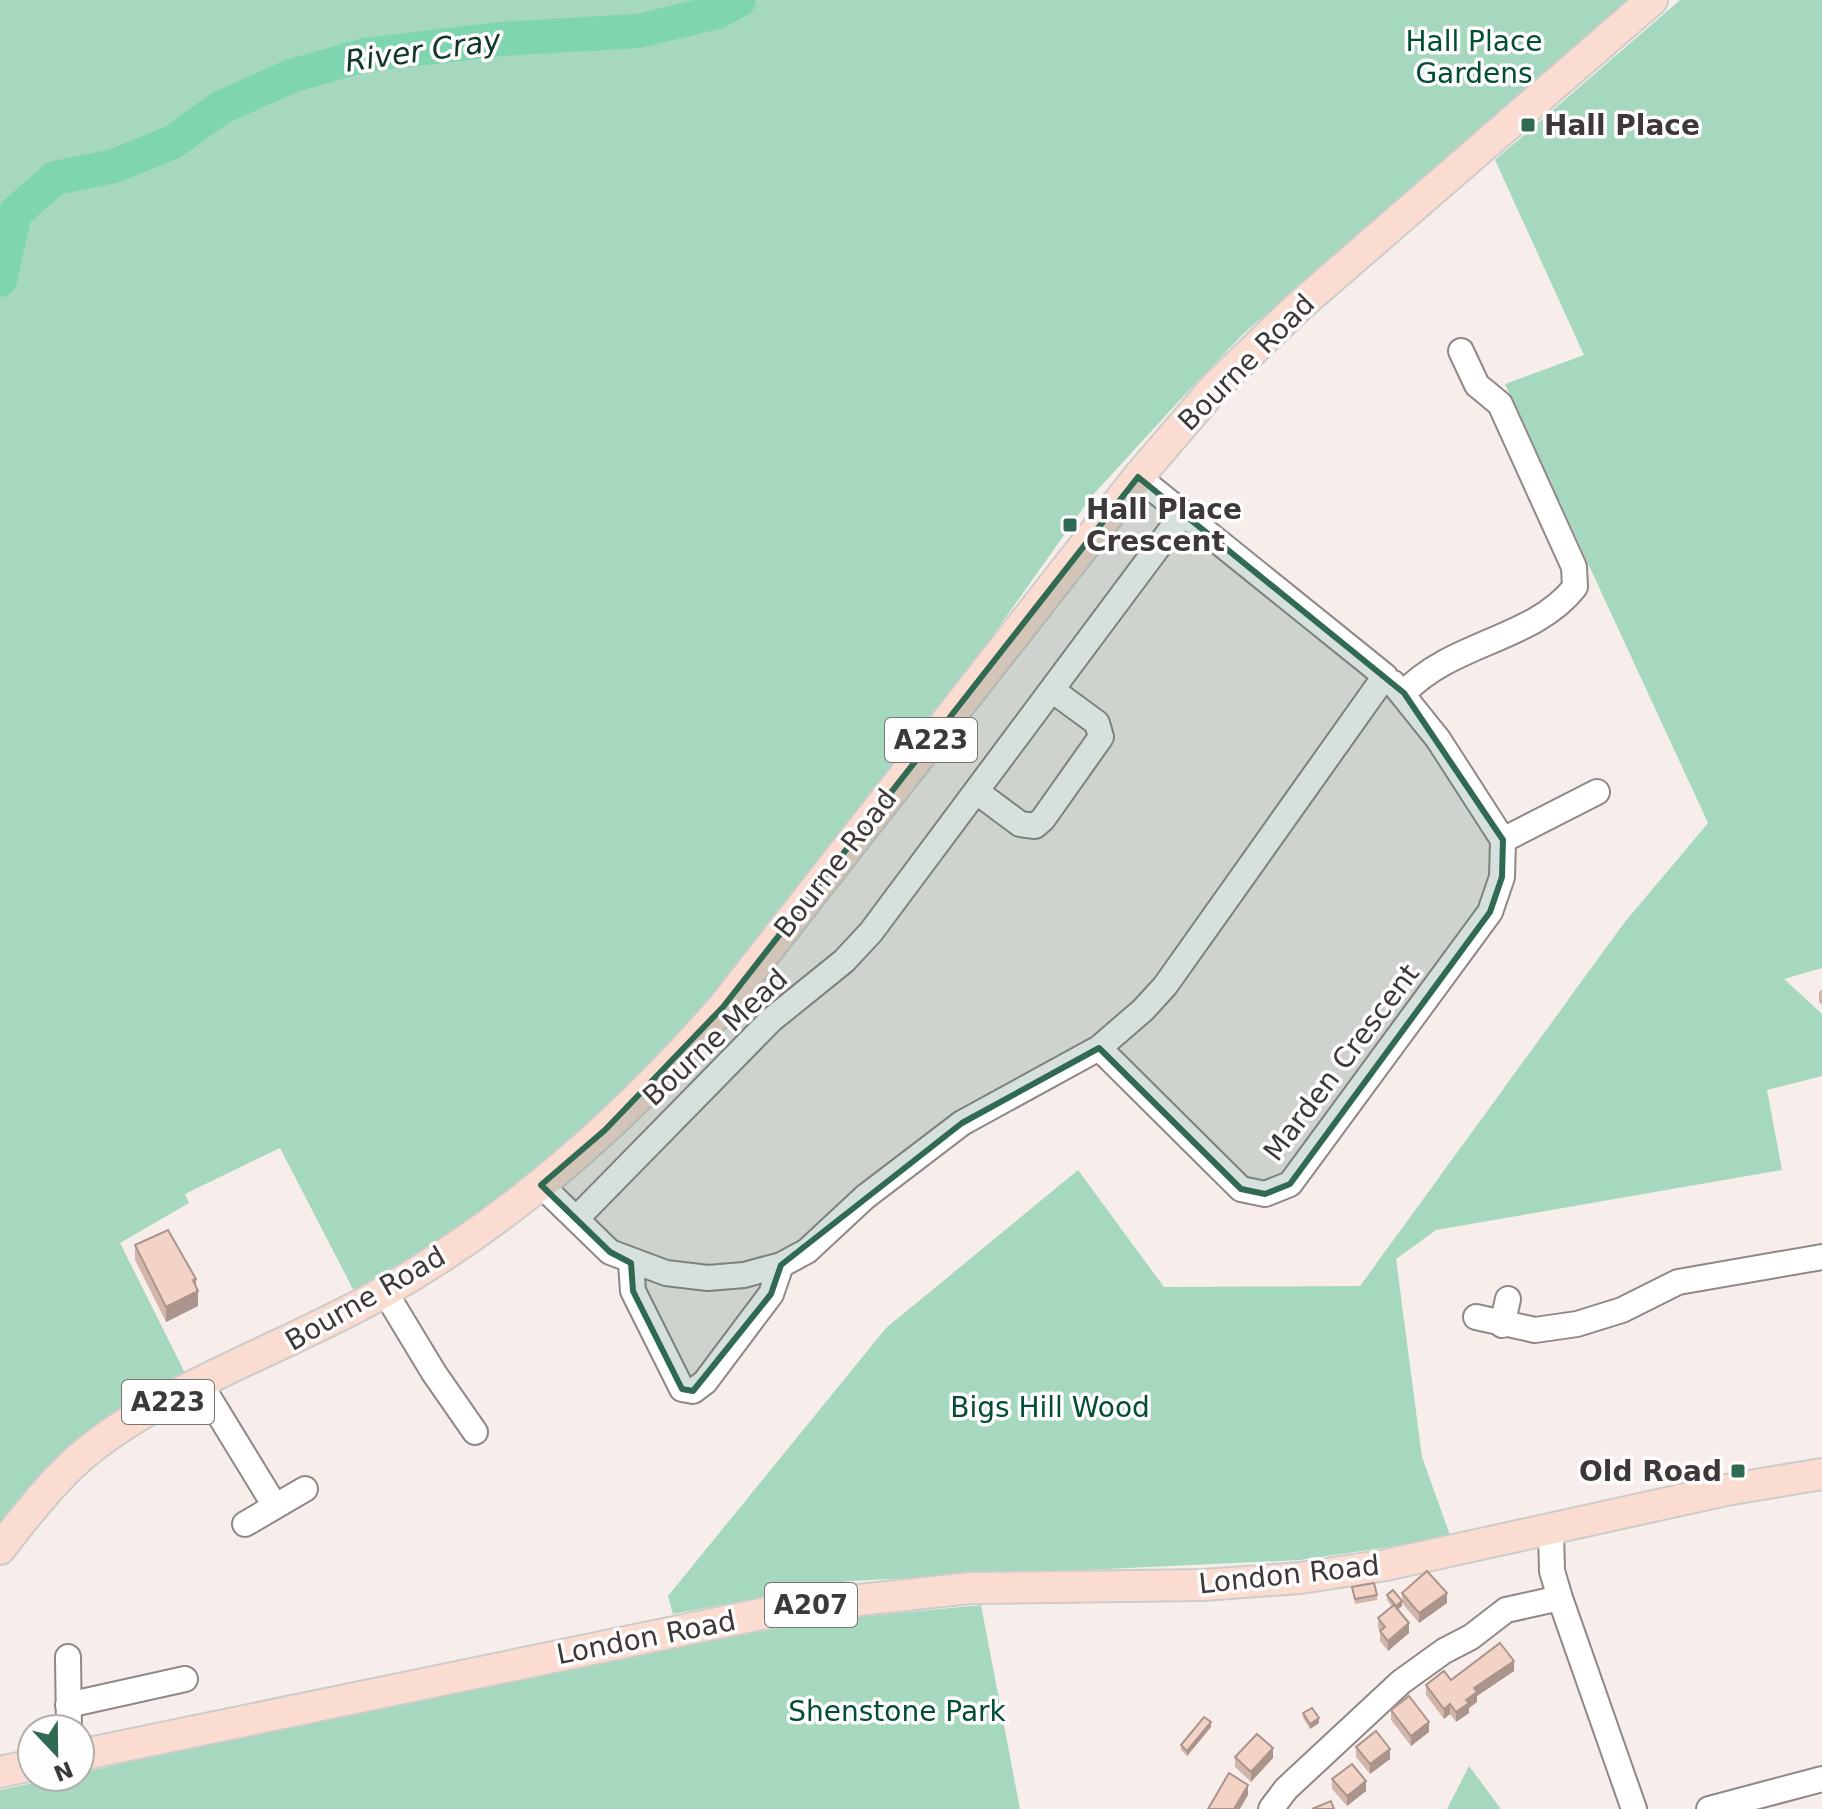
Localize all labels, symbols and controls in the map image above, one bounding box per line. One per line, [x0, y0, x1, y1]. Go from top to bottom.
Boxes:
water label: River Cray [343, 22, 504, 79]
park label: Hall Place Gardens [1405, 25, 1543, 90]
place label: Hall Place [1544, 109, 1700, 142]
marker: Hall Place [1519, 116, 1537, 134]
street label: Bourne Road [1171, 287, 1321, 437]
place label: Hall Place Crescent [1086, 493, 1242, 558]
marker: Hall Place Crescent [1061, 516, 1079, 534]
road number: A223 [885, 718, 977, 762]
street label: Bourne Road [767, 783, 904, 944]
street label: Marden Crescent [1257, 957, 1426, 1167]
street label: Bourne Mead [636, 962, 794, 1113]
street label: Bourne Road [279, 1239, 451, 1358]
road number: A223 [122, 1380, 214, 1424]
park label: Bigs Hill Wood [950, 1391, 1150, 1424]
place label: Old Road [1579, 1455, 1722, 1488]
marker: Old Road [1729, 1462, 1747, 1480]
street label: London Road [1197, 1549, 1381, 1600]
road number: A207 [765, 1583, 857, 1627]
street label: London Road [554, 1604, 738, 1671]
park label: Shenstone Park [788, 1695, 1007, 1728]
north arrow [16, 1713, 96, 1793]
text: N [50, 1756, 77, 1786]

